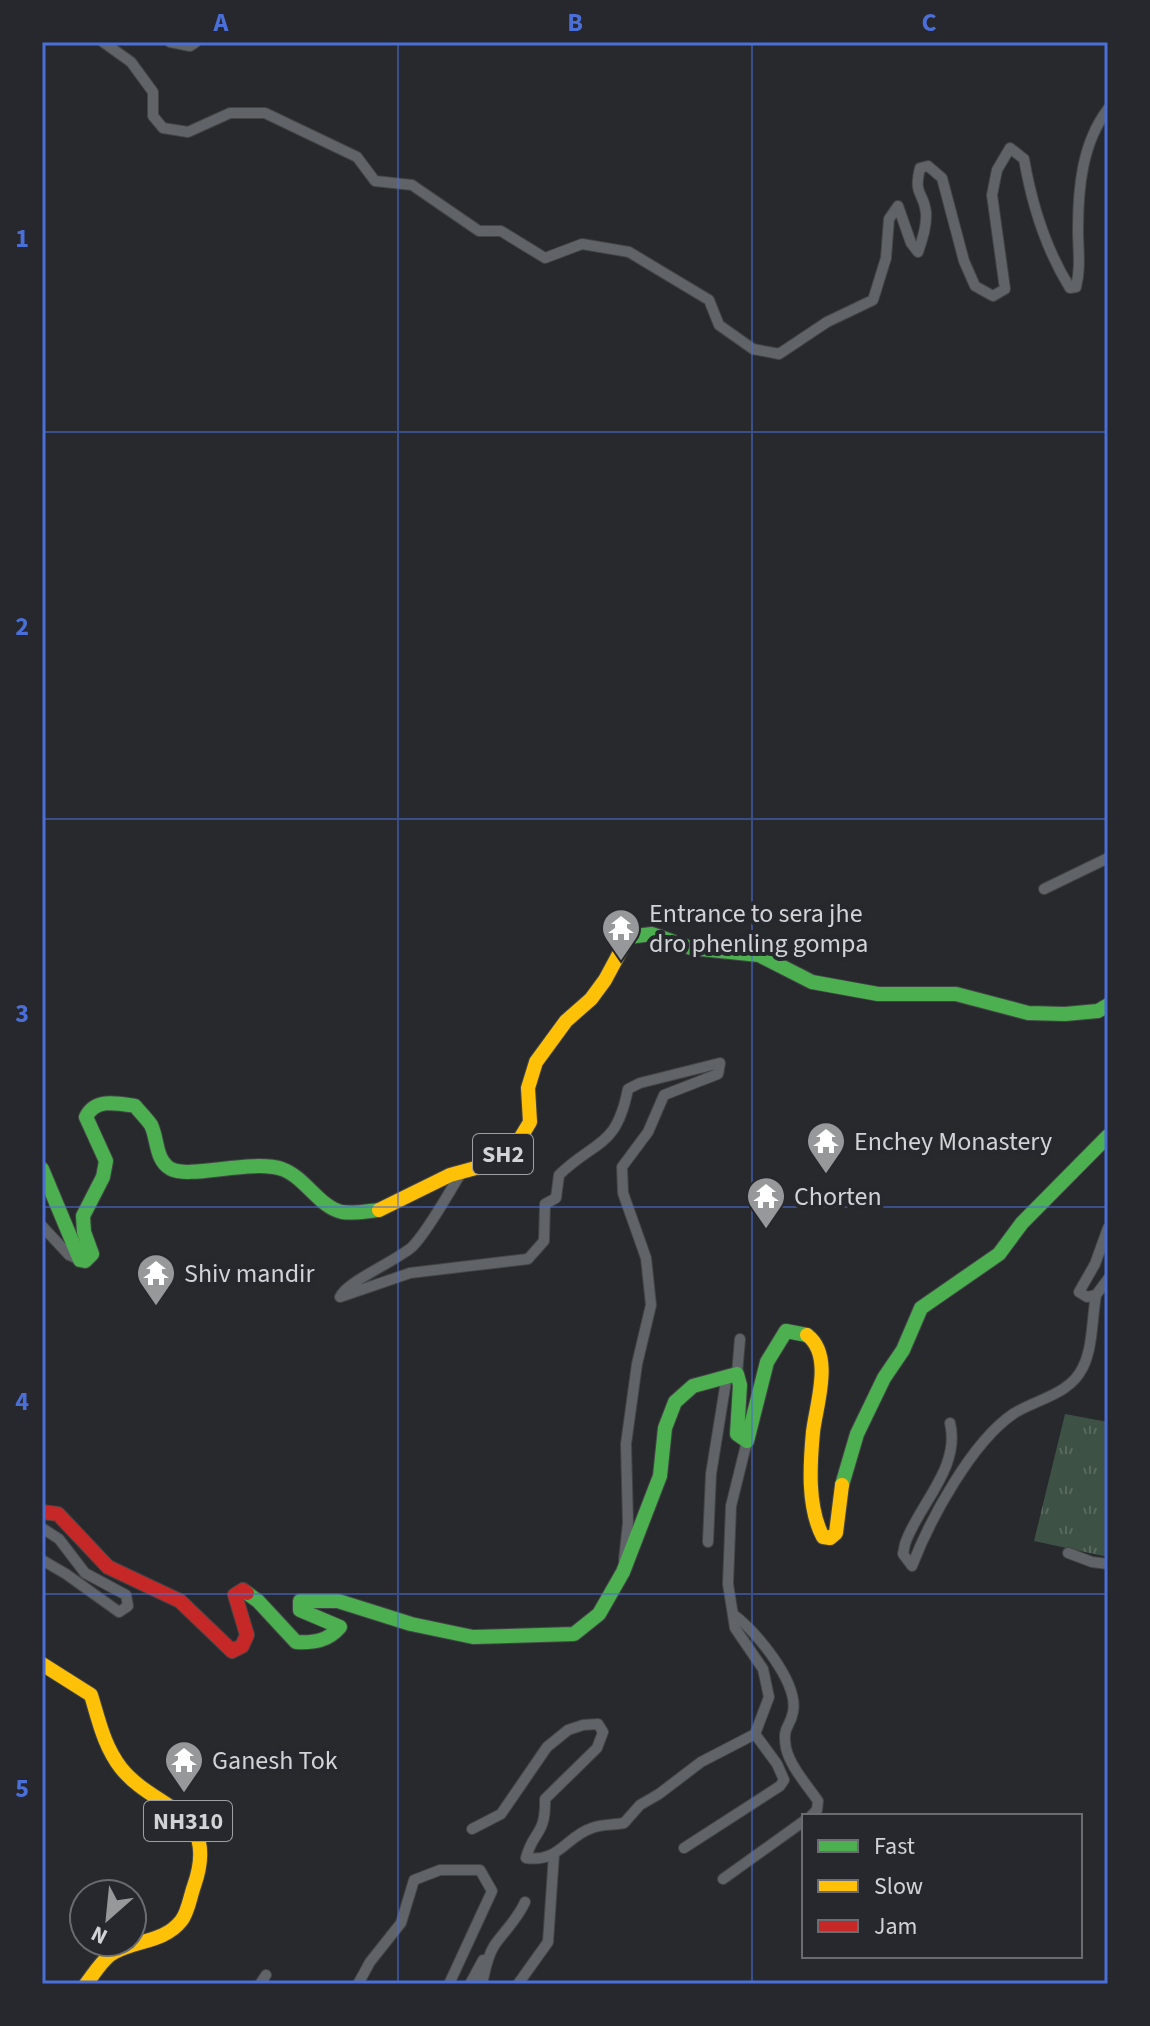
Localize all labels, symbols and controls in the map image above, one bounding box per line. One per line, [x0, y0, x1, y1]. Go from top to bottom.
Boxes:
text: A [213, 4, 230, 41]
text: B [567, 4, 583, 41]
text: C [921, 4, 937, 41]
text: 1 [15, 220, 29, 257]
text: 2 [15, 608, 29, 645]
place label: Entrance to sera jhe dro phenling gompa [649, 895, 868, 962]
temple icon: Entrance to sera jhe dro phenling gompa [600, 907, 642, 962]
text: 3 [15, 995, 29, 1032]
temple icon: Enchey Monastery [805, 1120, 847, 1175]
place label: Enchey Monastery [854, 1123, 1052, 1160]
road number: SH2 [473, 1134, 533, 1174]
temple icon: Chorten [745, 1175, 787, 1230]
place label: Chorten [794, 1178, 882, 1215]
temple icon: Shiv mandir [135, 1252, 177, 1307]
place label: Shiv mandir [184, 1255, 315, 1292]
text: 4 [15, 1383, 29, 1420]
temple icon: Ganesh Tok [163, 1739, 205, 1794]
place label: Ganesh Tok [212, 1742, 338, 1779]
text: 5 [15, 1770, 29, 1807]
road number: NH310 [144, 1801, 232, 1841]
legend [802, 1814, 1082, 1958]
text: Fast [874, 1829, 915, 1864]
text: Slow [874, 1869, 923, 1904]
north arrow [68, 1878, 148, 1958]
text: Jam [874, 1909, 918, 1944]
text: N [86, 1917, 113, 1953]

